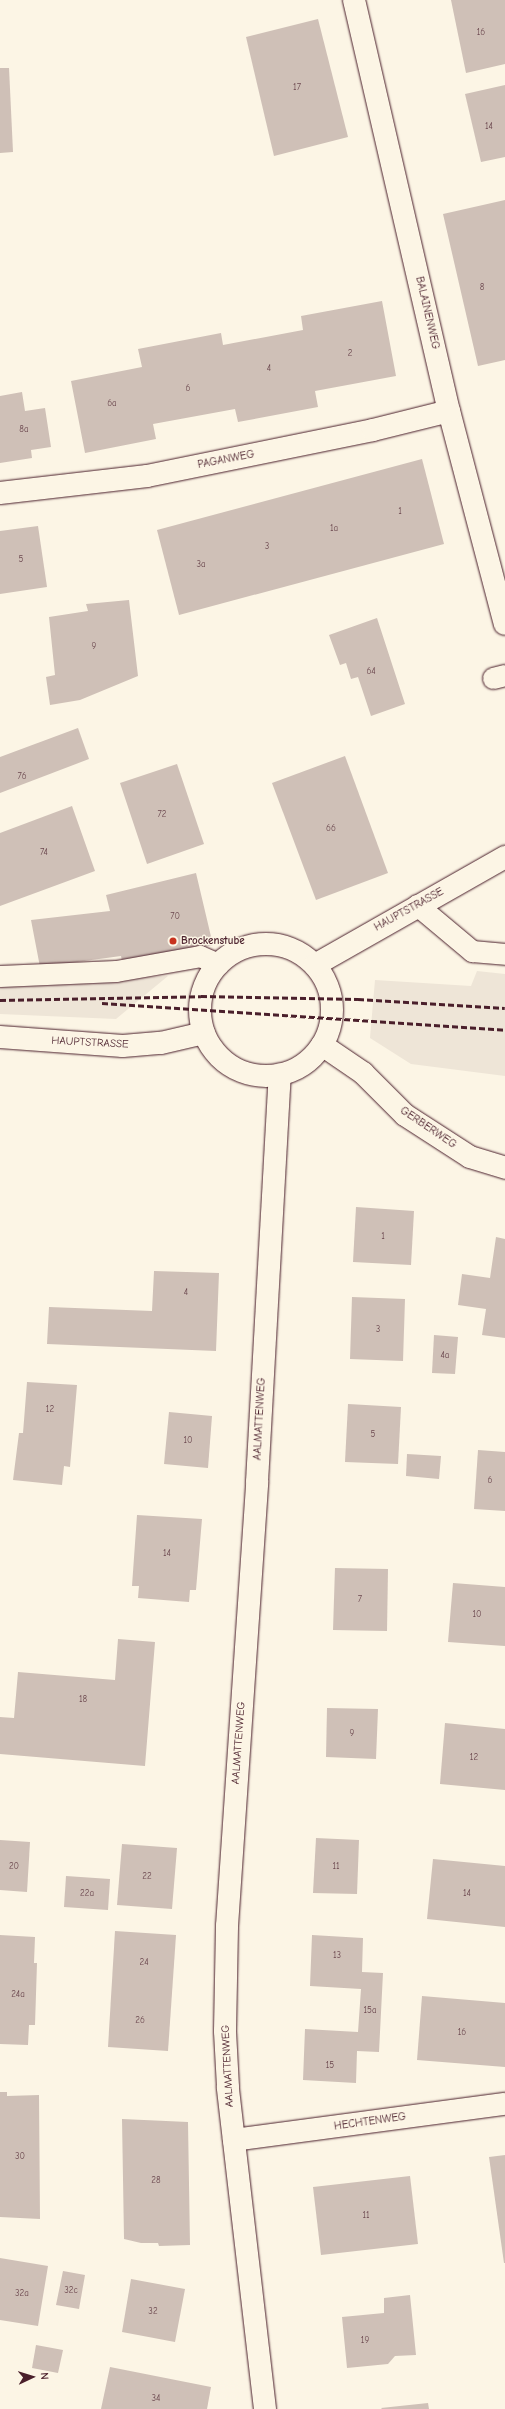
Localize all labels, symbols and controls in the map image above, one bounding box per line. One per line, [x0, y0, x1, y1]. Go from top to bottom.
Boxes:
house number: 16 [477, 27, 485, 37]
house number: 17 [293, 82, 301, 92]
house number: 14 [485, 121, 493, 131]
street label: BALAINENWEG [412, 275, 442, 351]
house number: 8 [480, 282, 484, 292]
house number: 2 [348, 348, 352, 358]
house number: 4 [267, 363, 271, 373]
house number: 6 [186, 383, 190, 393]
house number: 6a [107, 398, 117, 408]
house number: 8a [19, 424, 29, 434]
street label: PAGANWEG [197, 448, 255, 472]
house number: 1 [398, 506, 402, 516]
house number: 1a [330, 523, 338, 533]
house number: 3 [265, 541, 269, 551]
house number: 5 [19, 554, 23, 564]
house number: 3a [196, 559, 206, 569]
house number: 9 [92, 641, 96, 651]
house number: 64 [366, 666, 376, 676]
house number: 76 [17, 771, 27, 781]
house number: 72 [158, 809, 166, 819]
house number: 66 [326, 823, 336, 833]
house number: 74 [40, 847, 48, 857]
street label: HAUPTSTRASSE [372, 885, 446, 935]
house number: 70 [170, 911, 180, 921]
place label: Brockenstube [181, 934, 245, 948]
marker: Brockenstube [168, 936, 178, 946]
street label: HAUPTSTRASSE [51, 1034, 129, 1052]
street label: GERBERWEG [397, 1104, 459, 1152]
house number: 1 [381, 1231, 385, 1241]
house number: 4 [184, 1287, 188, 1297]
house number: 3 [376, 1324, 380, 1334]
house number: 4a [441, 1350, 449, 1360]
street label: AALMATTENWEG [251, 1377, 269, 1461]
house number: 12 [46, 1404, 54, 1414]
house number: 5 [371, 1429, 375, 1439]
house number: 10 [183, 1435, 193, 1445]
house number: 6 [488, 1475, 492, 1485]
house number: 14 [163, 1548, 171, 1558]
house number: 7 [358, 1594, 362, 1604]
house number: 10 [472, 1609, 482, 1619]
house number: 18 [79, 1694, 87, 1704]
street label: AALMATTENWEG [230, 1701, 248, 1785]
house number: 9 [350, 1728, 354, 1738]
house number: 12 [470, 1752, 478, 1762]
house number: 20 [9, 1861, 19, 1871]
house number: 11 [332, 1861, 340, 1871]
house number: 22 [142, 1871, 152, 1881]
house number: 22a [80, 1888, 94, 1898]
house number: 14 [463, 1888, 471, 1898]
house number: 13 [333, 1950, 341, 1960]
house number: 24 [139, 1957, 149, 1967]
house number: 24a [11, 1989, 25, 1999]
house number: 15a [363, 2005, 377, 2015]
house number: 26 [135, 2015, 145, 2025]
street label: AALMATTENWEG [219, 2024, 237, 2108]
house number: 16 [458, 2027, 466, 2037]
house number: 15 [326, 2060, 334, 2070]
street label: HECHTENWEG [333, 2110, 407, 2134]
house number: 30 [15, 2151, 25, 2161]
house number: 28 [151, 2175, 161, 2185]
house number: 11 [362, 2210, 370, 2220]
house number: 32c [64, 2285, 78, 2295]
house number: 32a [15, 2288, 29, 2298]
house number: 32 [148, 2306, 158, 2316]
house number: 19 [361, 2335, 369, 2345]
north arrow [12, 2357, 52, 2397]
text: N [38, 2372, 51, 2380]
house number: 34 [152, 2393, 160, 2403]

